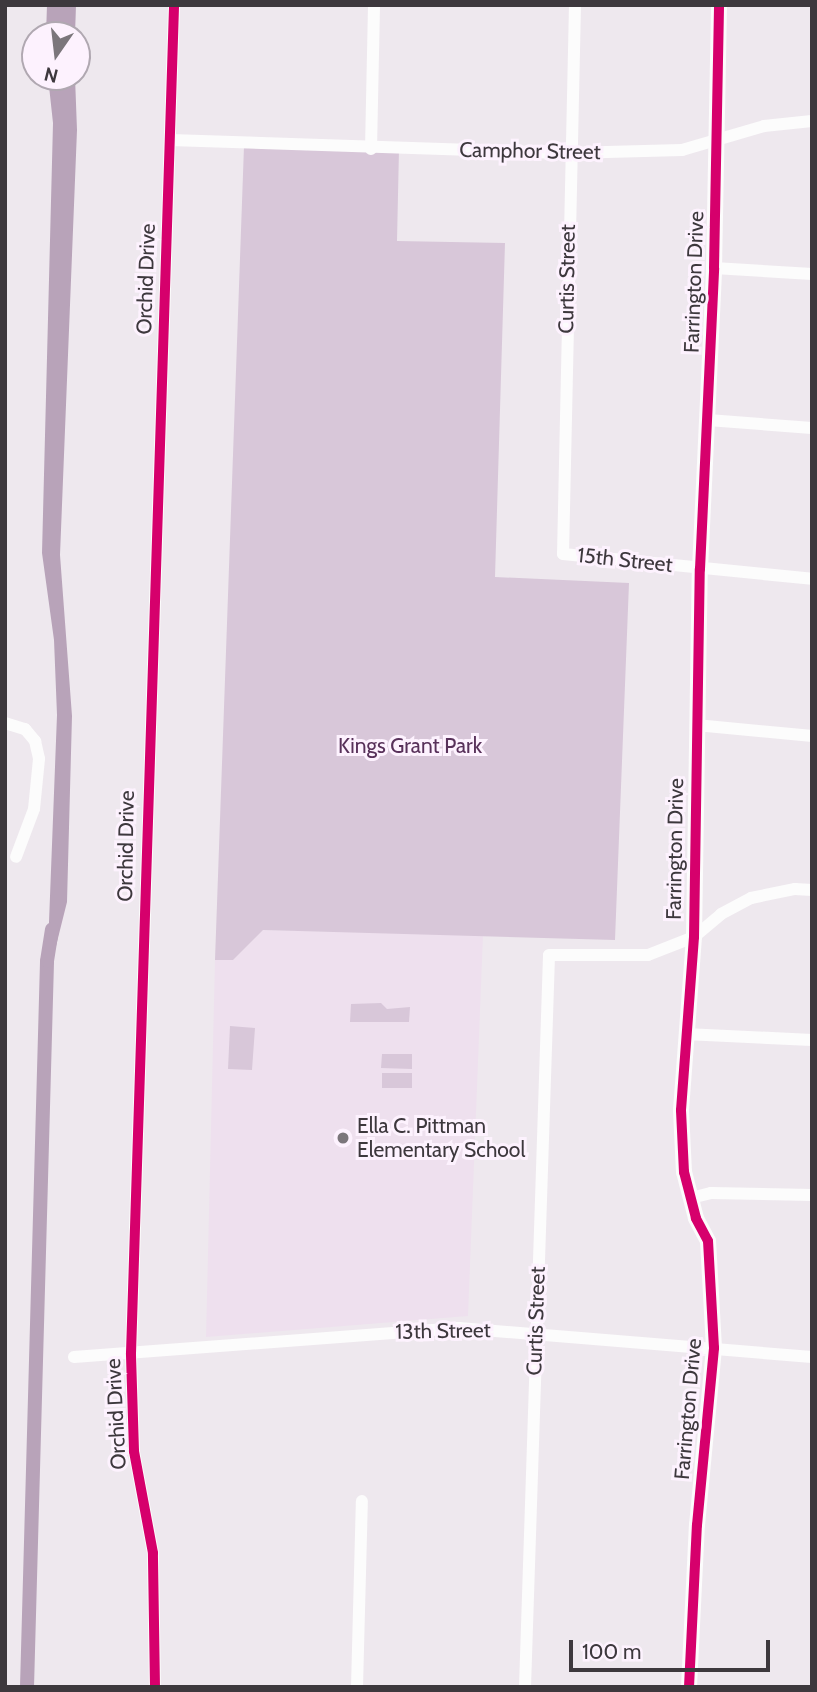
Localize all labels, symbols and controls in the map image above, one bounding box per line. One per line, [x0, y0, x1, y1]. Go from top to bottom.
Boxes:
north arrow [21, 21, 91, 91]
text: N [42, 62, 61, 88]
street label: Camphor Street [459, 137, 601, 165]
street label: Farrington Drive [679, 211, 709, 353]
street label: Orchid Drive [131, 223, 161, 335]
street label: Curtis Street [553, 224, 581, 334]
street label: 15th Street [576, 542, 674, 578]
park label: Kings Grant Park [338, 733, 482, 759]
street label: Farrington Drive [661, 778, 689, 920]
street label: Orchid Drive [112, 790, 140, 902]
place label: Ella C. Pittman Elementary School [357, 1113, 525, 1163]
marker: Ella C. Pittman Elementary School [335, 1130, 351, 1146]
street label: Curtis Street [522, 1266, 550, 1376]
street label: 13th Street [395, 1318, 491, 1344]
street label: Farrington Drive [669, 1337, 707, 1481]
street label: Orchid Drive [101, 1358, 131, 1470]
scale bar [572, 1626, 773, 1670]
text: 100 m [582, 1639, 641, 1664]

